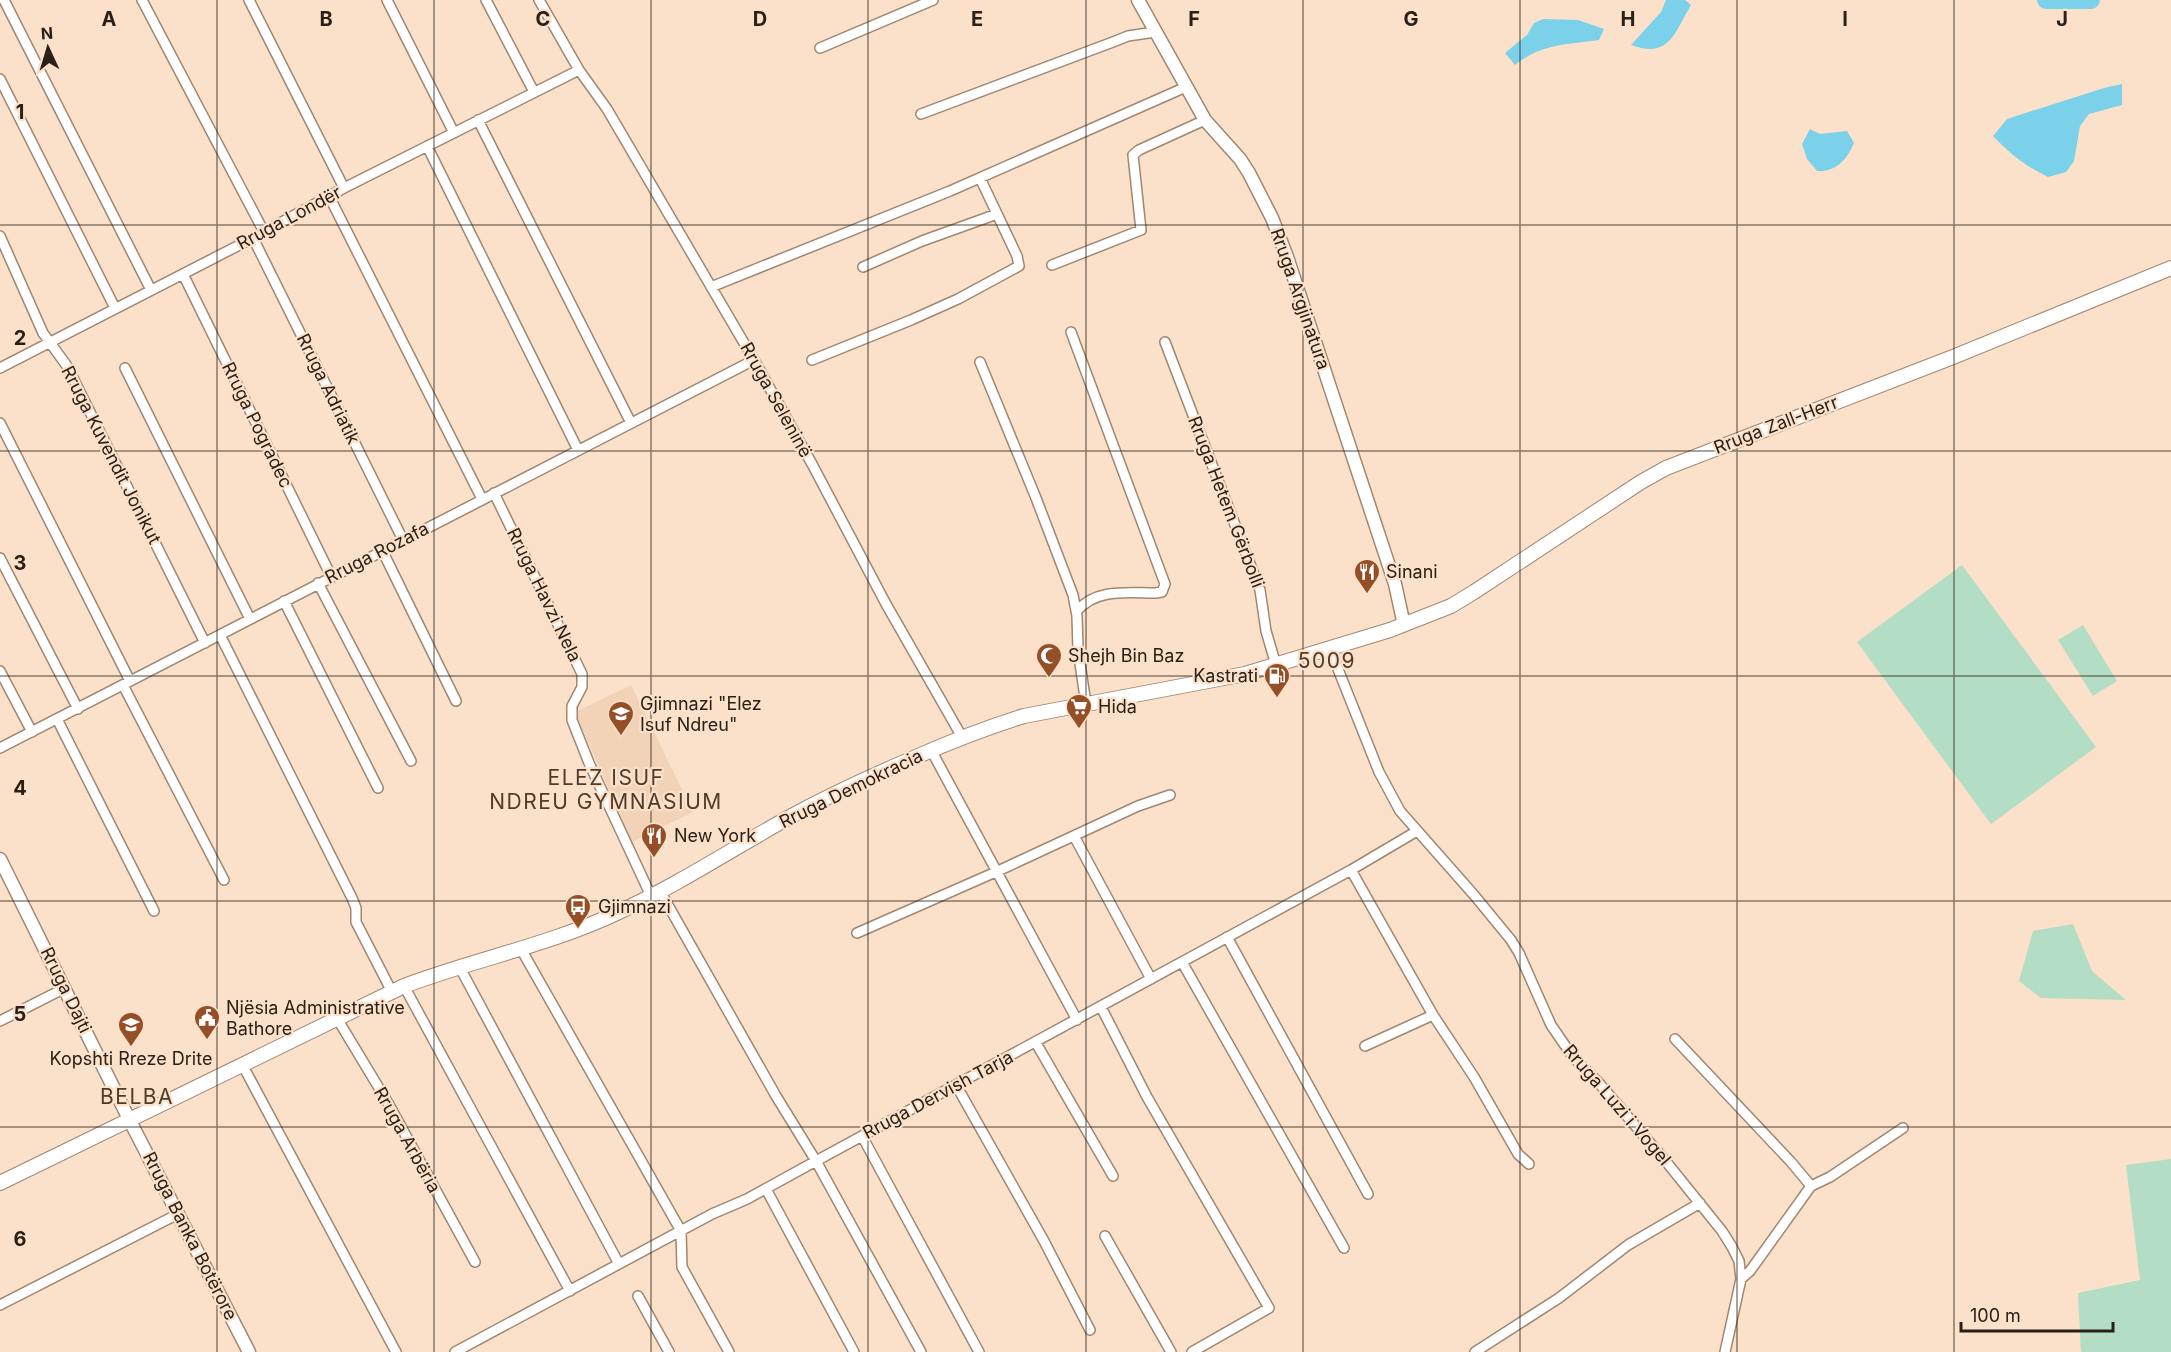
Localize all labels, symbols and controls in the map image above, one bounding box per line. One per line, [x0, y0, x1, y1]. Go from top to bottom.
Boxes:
text: A [102, 7, 117, 31]
text: B [319, 7, 333, 31]
text: C [536, 7, 550, 31]
text: D [753, 7, 767, 31]
text: E [971, 7, 983, 31]
text: F [1188, 7, 1200, 31]
text: G [1403, 7, 1419, 31]
text: H [1621, 7, 1635, 31]
text: I [1842, 7, 1848, 31]
text: J [2056, 7, 2068, 31]
north arrow [18, 18, 78, 78]
text: N [40, 23, 54, 43]
text: 1 [16, 100, 24, 124]
street label: Rruga Londër [233, 181, 345, 254]
street label: Rruga Argjinatura [1266, 225, 1334, 372]
text: 2 [14, 326, 26, 350]
street label: Rruga Adriatik [293, 330, 364, 448]
street label: Rruga Seleninë [736, 339, 817, 461]
street label: Rruga Pogradec [218, 359, 297, 491]
street label: Rruga Kuvendit Jonikut [57, 362, 166, 547]
street label: Rruga Zall-Herr [1711, 391, 1841, 458]
street label: Rruga Hetem Gërbolli [1184, 413, 1269, 591]
street label: Rruga Rozafa [321, 517, 432, 588]
street label: Rruga Havzi Nela [503, 524, 586, 665]
text: 3 [14, 551, 26, 575]
restaurant icon: Sinani [1352, 557, 1382, 595]
place label: Sinani [1386, 561, 1438, 582]
mosque icon: Shejh Bin Baz [1034, 641, 1064, 679]
place label: Shejh Bin Baz [1068, 645, 1184, 666]
district label: 5009 [1298, 648, 1356, 673]
fuel station icon: Kastrati [1262, 661, 1292, 699]
place label: Kastrati [1193, 665, 1258, 686]
supermarket icon: Hida [1064, 692, 1094, 730]
place label: Gjimnazi "Elez Isuf Ndreu" [640, 693, 762, 735]
place label: Hida [1098, 696, 1137, 717]
school or university icon: Gjimnazi "Elez Isuf Ndreu" [606, 699, 636, 737]
street label: Rruga Demokracia [776, 745, 926, 832]
district label: ELEZ ISUF NDREU GYMNASIUM [489, 765, 723, 814]
text: 4 [13, 776, 27, 800]
restaurant icon: New York [639, 821, 669, 859]
place label: New York [674, 825, 756, 846]
bus stop icon: Gjimnazi [563, 892, 593, 930]
place label: Gjimnazi [598, 896, 671, 917]
street label: Rruga Dajti [37, 943, 96, 1036]
place label: Njësia Administrative Bathore [226, 997, 405, 1039]
text: 5 [14, 1002, 26, 1026]
public building icon: Njësia Administrative Bathore [192, 1003, 222, 1041]
school or university icon: Kopshti Rreze Drite [116, 1010, 146, 1048]
street label: Rruga Luzi i Vogel [1559, 1040, 1675, 1169]
street label: Rruga Dervish Tarja [859, 1046, 1017, 1143]
place label: Kopshti Rreze Drite [50, 1048, 212, 1069]
street label: Rruga Arbëria [370, 1083, 445, 1196]
district label: BELBA [100, 1084, 174, 1109]
street label: Rruga Banka Botërore [139, 1148, 242, 1323]
text: 6 [14, 1227, 27, 1251]
scale bar [1961, 1295, 2112, 1333]
text: 100 m [1970, 1305, 2021, 1326]

